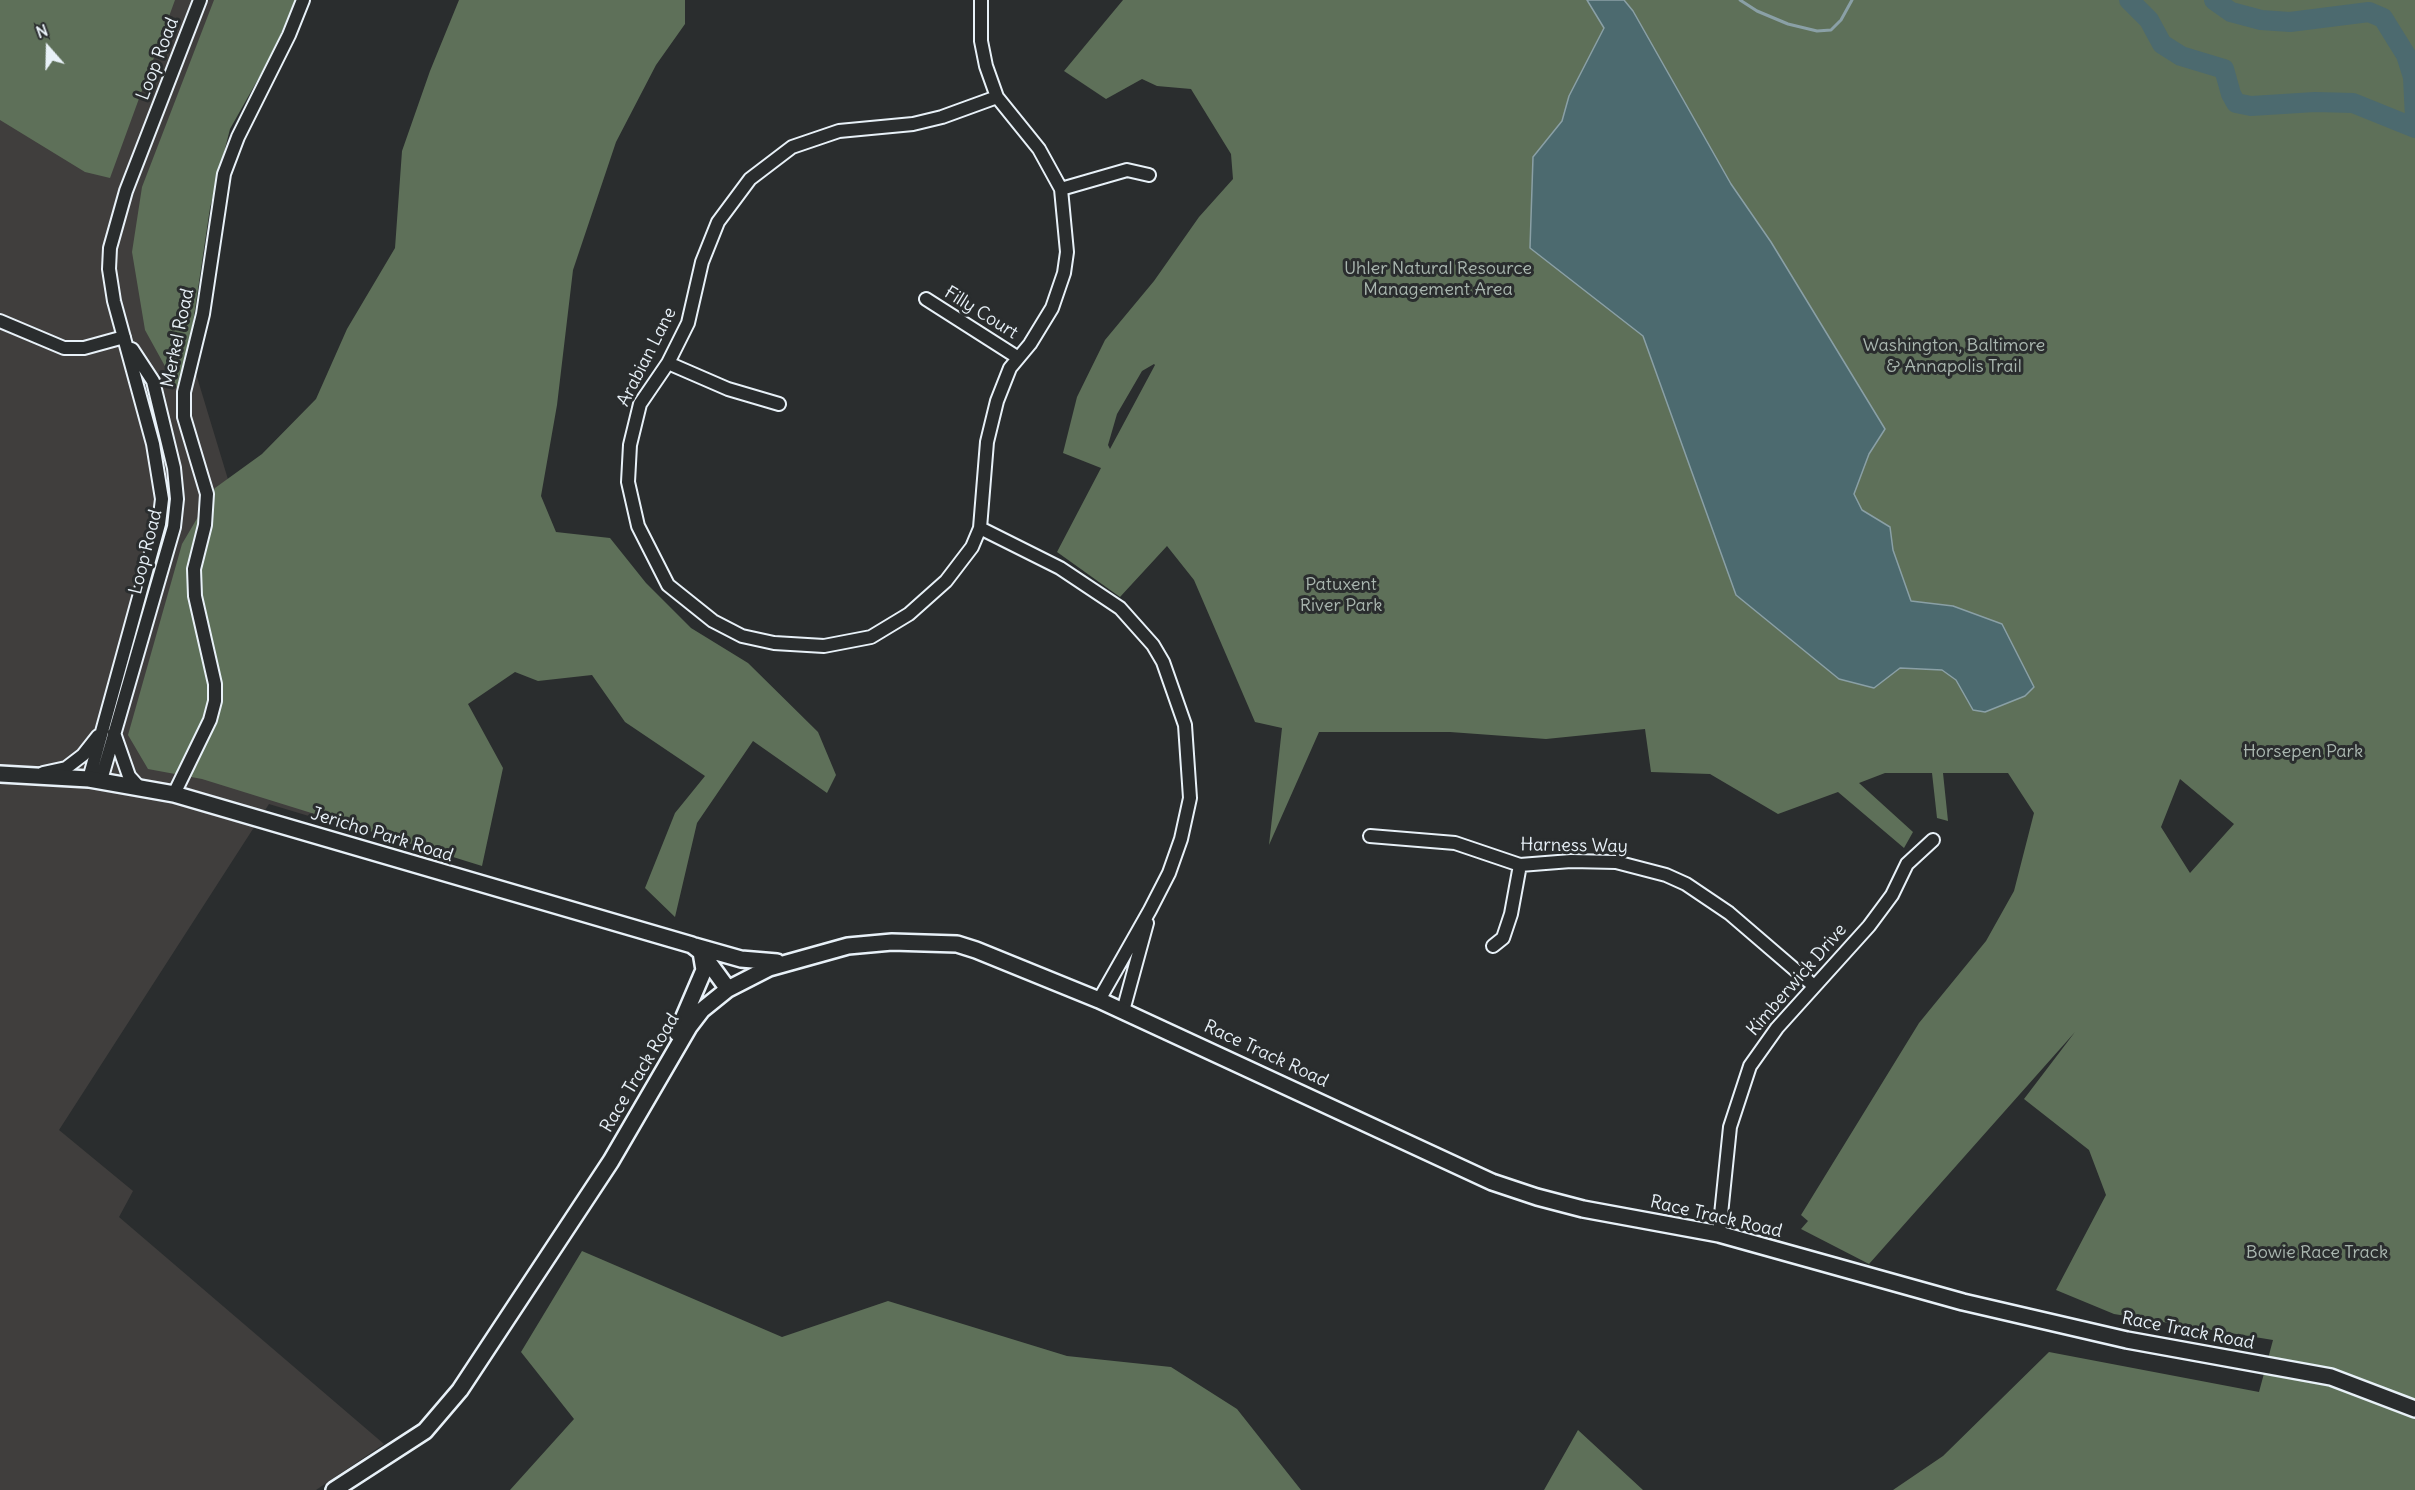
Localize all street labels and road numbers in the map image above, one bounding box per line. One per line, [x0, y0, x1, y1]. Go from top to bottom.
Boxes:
street label: Loop Road [132, 15, 184, 103]
street label: Filly Court [940, 282, 1022, 344]
street label: Merkel Road [157, 286, 199, 390]
street label: Arabian Lane [613, 304, 681, 410]
street label: Loop Road [125, 507, 167, 597]
street label: Jericho Park Road [308, 803, 456, 867]
street label: Harness Way [1520, 834, 1628, 858]
street label: Kimberwick Drive [1742, 920, 1852, 1040]
street label: Race Track Road [596, 1010, 684, 1136]
street label: Race Track Road [1200, 1016, 1332, 1092]
street label: Race Track Road [1648, 1191, 1784, 1243]
street label: Race Track Road [2120, 1308, 2256, 1354]

